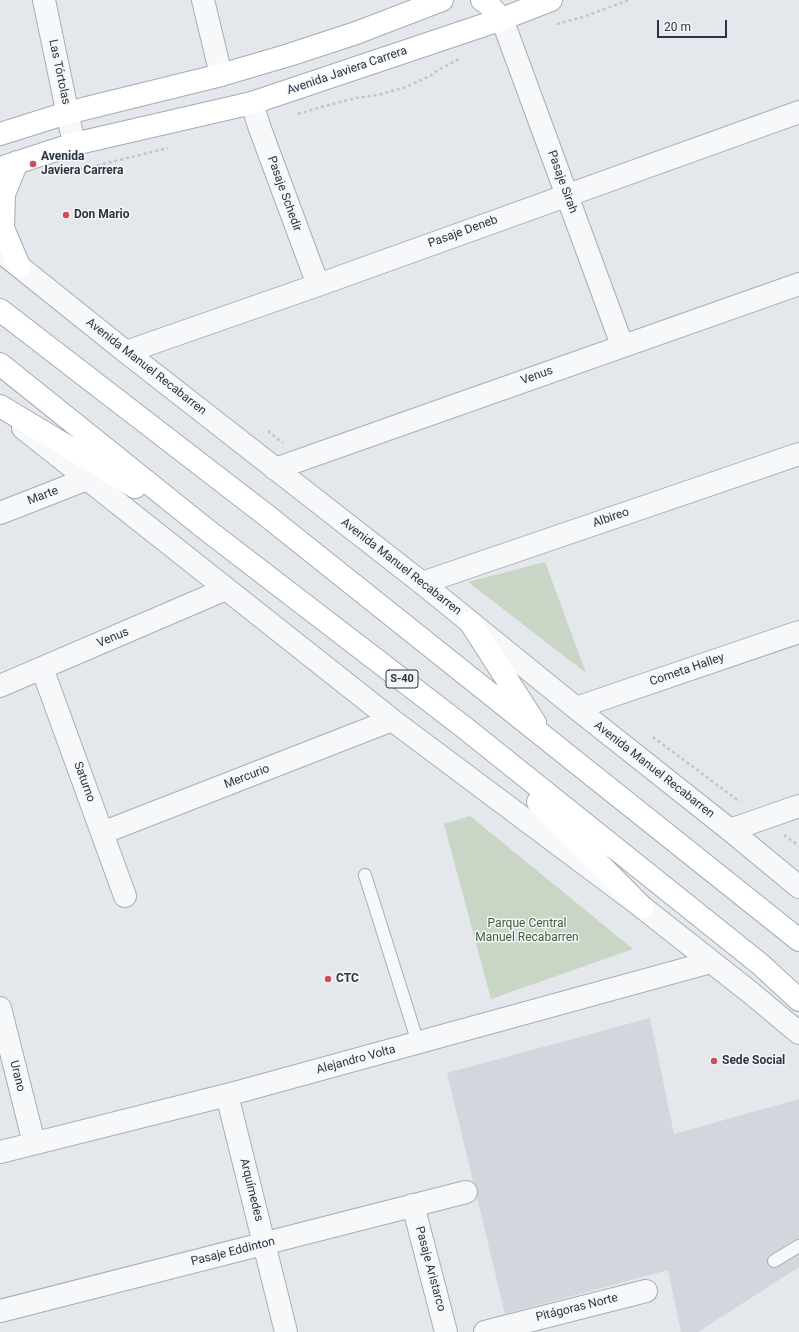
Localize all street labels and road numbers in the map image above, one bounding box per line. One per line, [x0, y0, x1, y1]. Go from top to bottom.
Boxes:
street label: Las Tórtolas [45, 38, 73, 106]
street label: Avenida Javiera Carrera [285, 44, 409, 98]
street label: Pasaje Sirah [544, 149, 580, 215]
street label: Pasaje Schedir [264, 154, 304, 234]
street label: Pasaje Deneb [426, 213, 500, 251]
street label: Avenida Manuel Recabarren [83, 316, 209, 418]
street label: Venus [519, 364, 555, 388]
street label: Marte [26, 484, 60, 508]
street label: Albireo [591, 505, 631, 531]
street label: Avenida Manuel Recabarren [338, 516, 464, 618]
street label: Venus [95, 625, 131, 651]
street label: Cometa Halley [648, 651, 726, 689]
road number: S-40 [386, 670, 418, 688]
street label: Avenida Manuel Recabarren [591, 719, 717, 821]
street label: Saturno [70, 760, 98, 804]
street label: Mercurio [222, 762, 272, 792]
street label: Alejandro Volta [315, 1043, 397, 1077]
street label: Urano [6, 1059, 28, 1093]
street label: Arquímedes [236, 1157, 266, 1223]
street label: Pasaje Aristarco [412, 1225, 448, 1313]
street label: Pasaje Eddinton [190, 1235, 276, 1269]
street label: Pitágoras Norte [534, 1291, 620, 1325]

